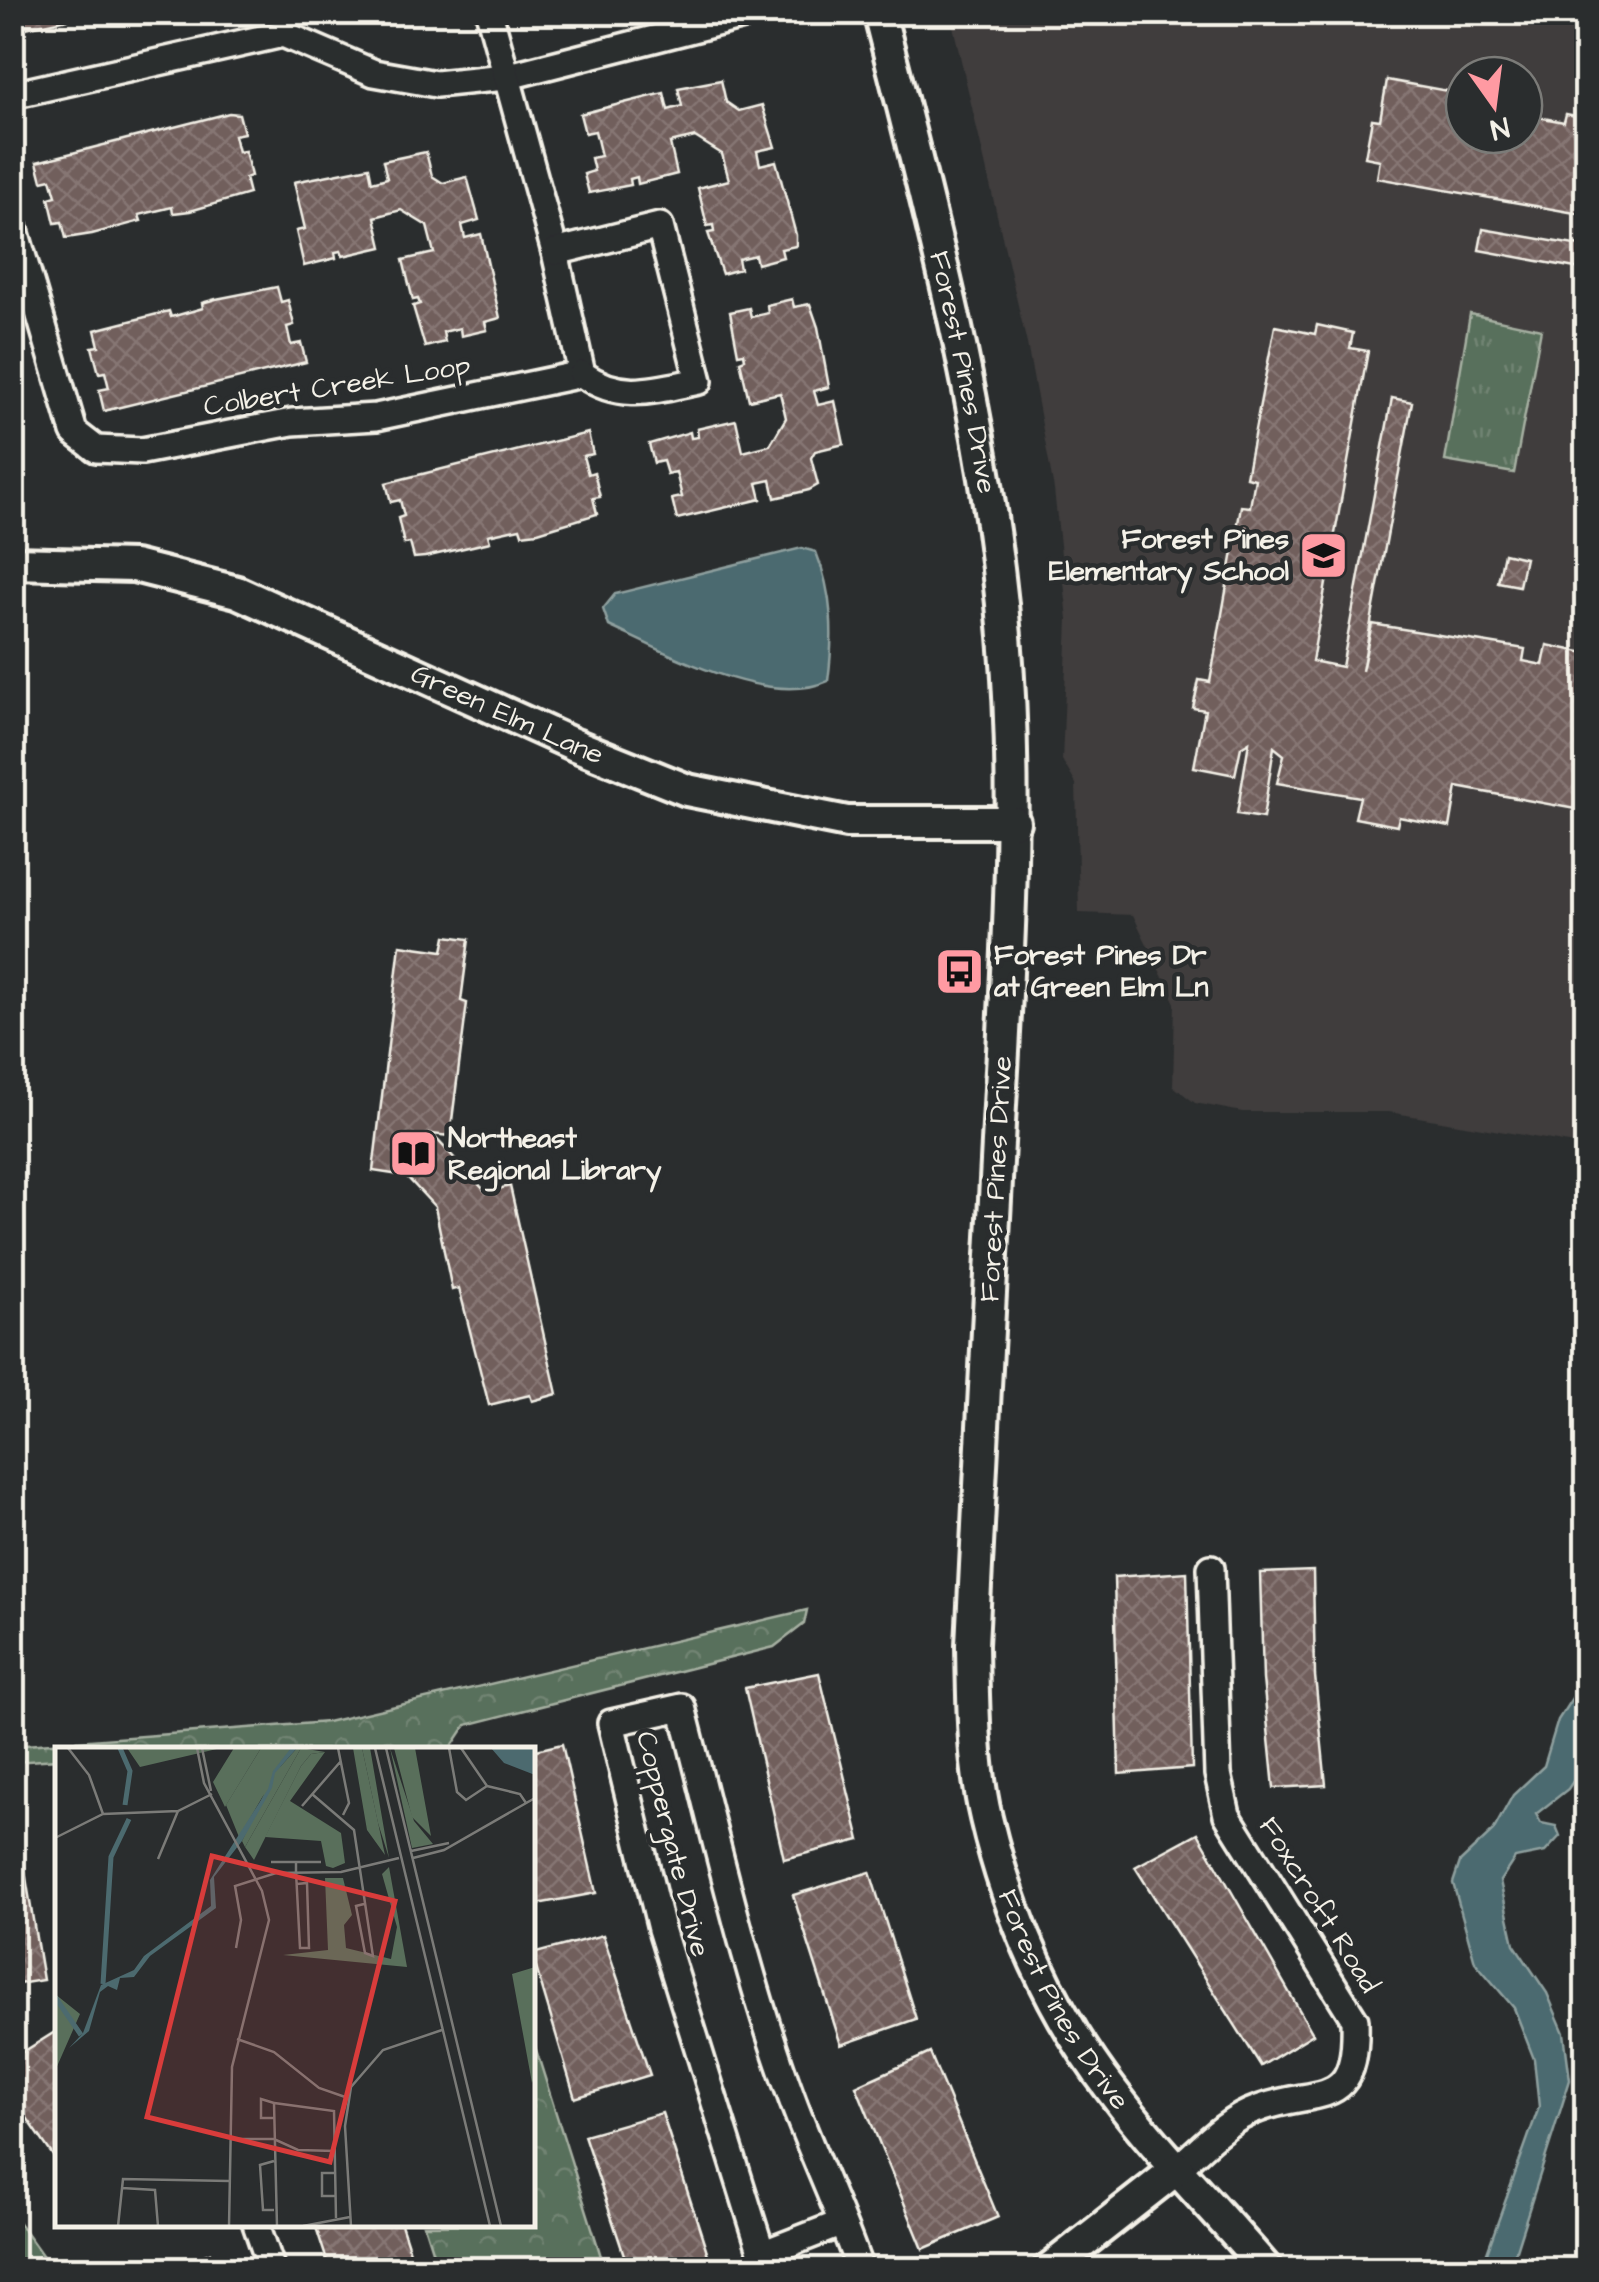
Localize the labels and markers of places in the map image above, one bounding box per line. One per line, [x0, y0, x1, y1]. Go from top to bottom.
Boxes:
place label: Forest Pines Elementary School [1049, 520, 1289, 594]
school or university icon: Forest Pines Elementary School [1298, 529, 1350, 581]
place label: Forest Pines Dr at Green Elm Ln [994, 936, 1208, 1007]
bus stop icon: Forest Pines Dr at Green Elm Ln [933, 945, 985, 997]
place label: Northeast Regional Library [448, 1119, 662, 1193]
library icon: Northeast Regional Library [387, 1128, 439, 1180]

